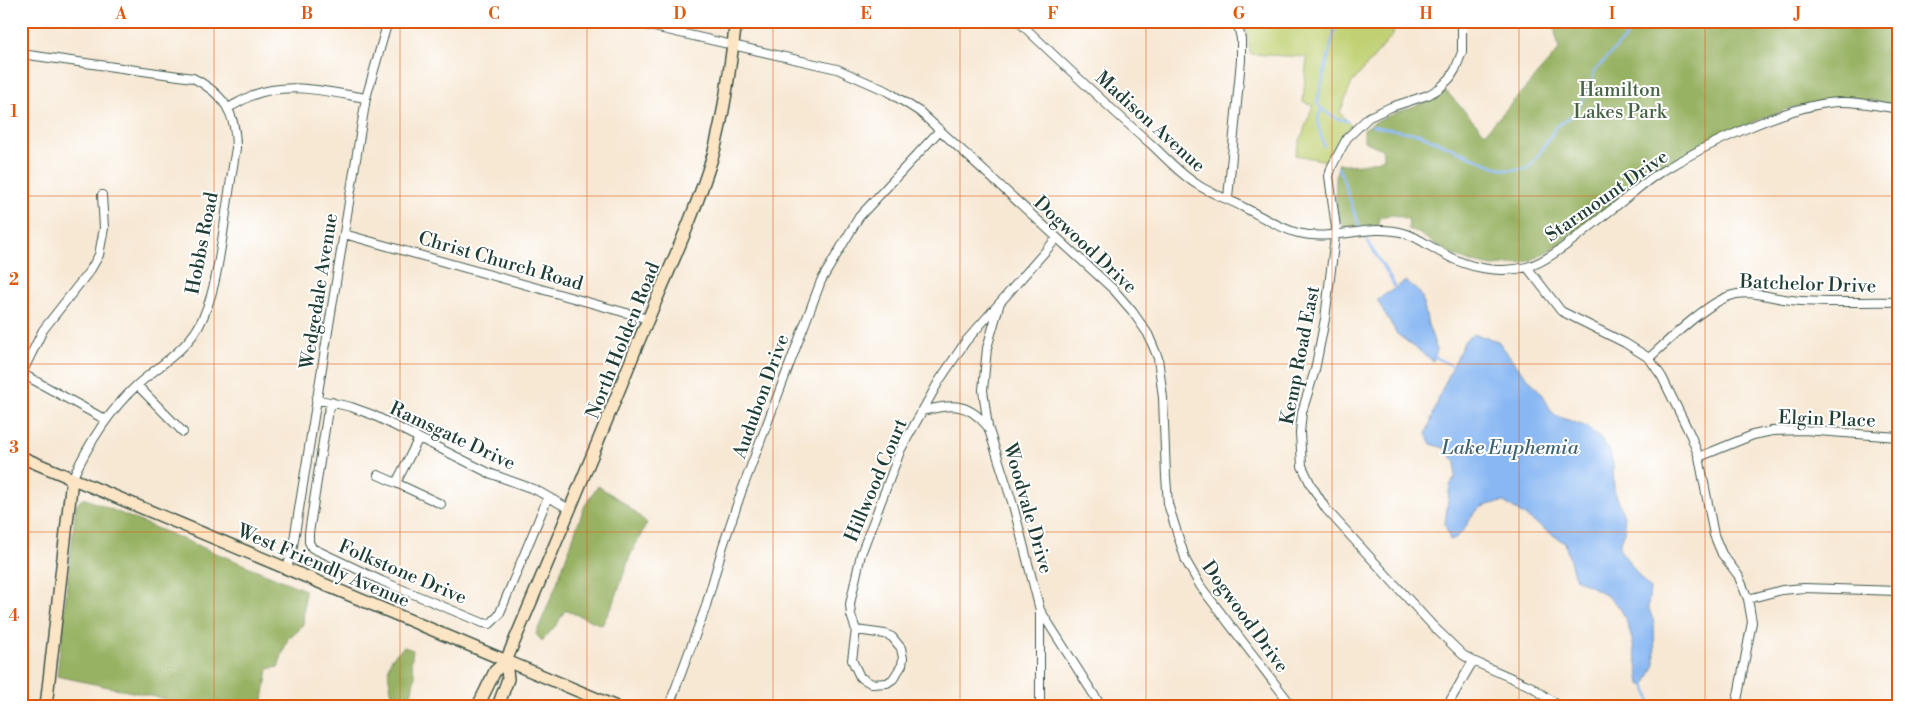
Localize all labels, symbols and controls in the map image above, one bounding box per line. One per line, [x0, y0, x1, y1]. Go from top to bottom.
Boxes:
text: A [114, 4, 127, 24]
text: B [301, 4, 313, 24]
text: C [488, 4, 500, 24]
text: D [674, 4, 687, 24]
text: E [860, 4, 872, 24]
text: F [1047, 4, 1059, 24]
text: G [1233, 4, 1246, 24]
text: H [1419, 4, 1433, 24]
text: I [1609, 4, 1615, 24]
text: J [1793, 4, 1801, 24]
street label: Madison Avenue [1090, 66, 1211, 178]
park label: Hamilton Lakes Park [1573, 78, 1668, 124]
text: 1 [10, 102, 18, 122]
street label: Starmount Drive [1540, 145, 1673, 247]
street label: Hobbs Road [180, 190, 224, 296]
street label: Dogwood Drive [1029, 191, 1142, 299]
street label: Wedgedale Avenue [295, 211, 343, 372]
street label: Christ Church Road [416, 226, 586, 296]
street label: North Holden Road [581, 258, 665, 422]
text: 2 [9, 270, 19, 290]
street label: Batchelor Drive [1738, 270, 1877, 298]
street label: Kemp Road East [1275, 284, 1325, 427]
street label: Audubon Drive [727, 331, 795, 463]
street label: Ramsgate Drive [386, 396, 519, 476]
street label: Elgin Place [1778, 405, 1876, 433]
street label: Hillwood Court [839, 415, 913, 546]
water label: Lake Euphemia [1441, 436, 1579, 461]
text: 3 [9, 438, 19, 458]
street label: Woodvale Drive [998, 439, 1058, 576]
street label: West Friendly Avenue [233, 518, 413, 613]
street label: Folkstone Drive [335, 534, 470, 610]
street label: Dogwood Drive [1197, 556, 1294, 677]
text: 4 [9, 606, 20, 626]

